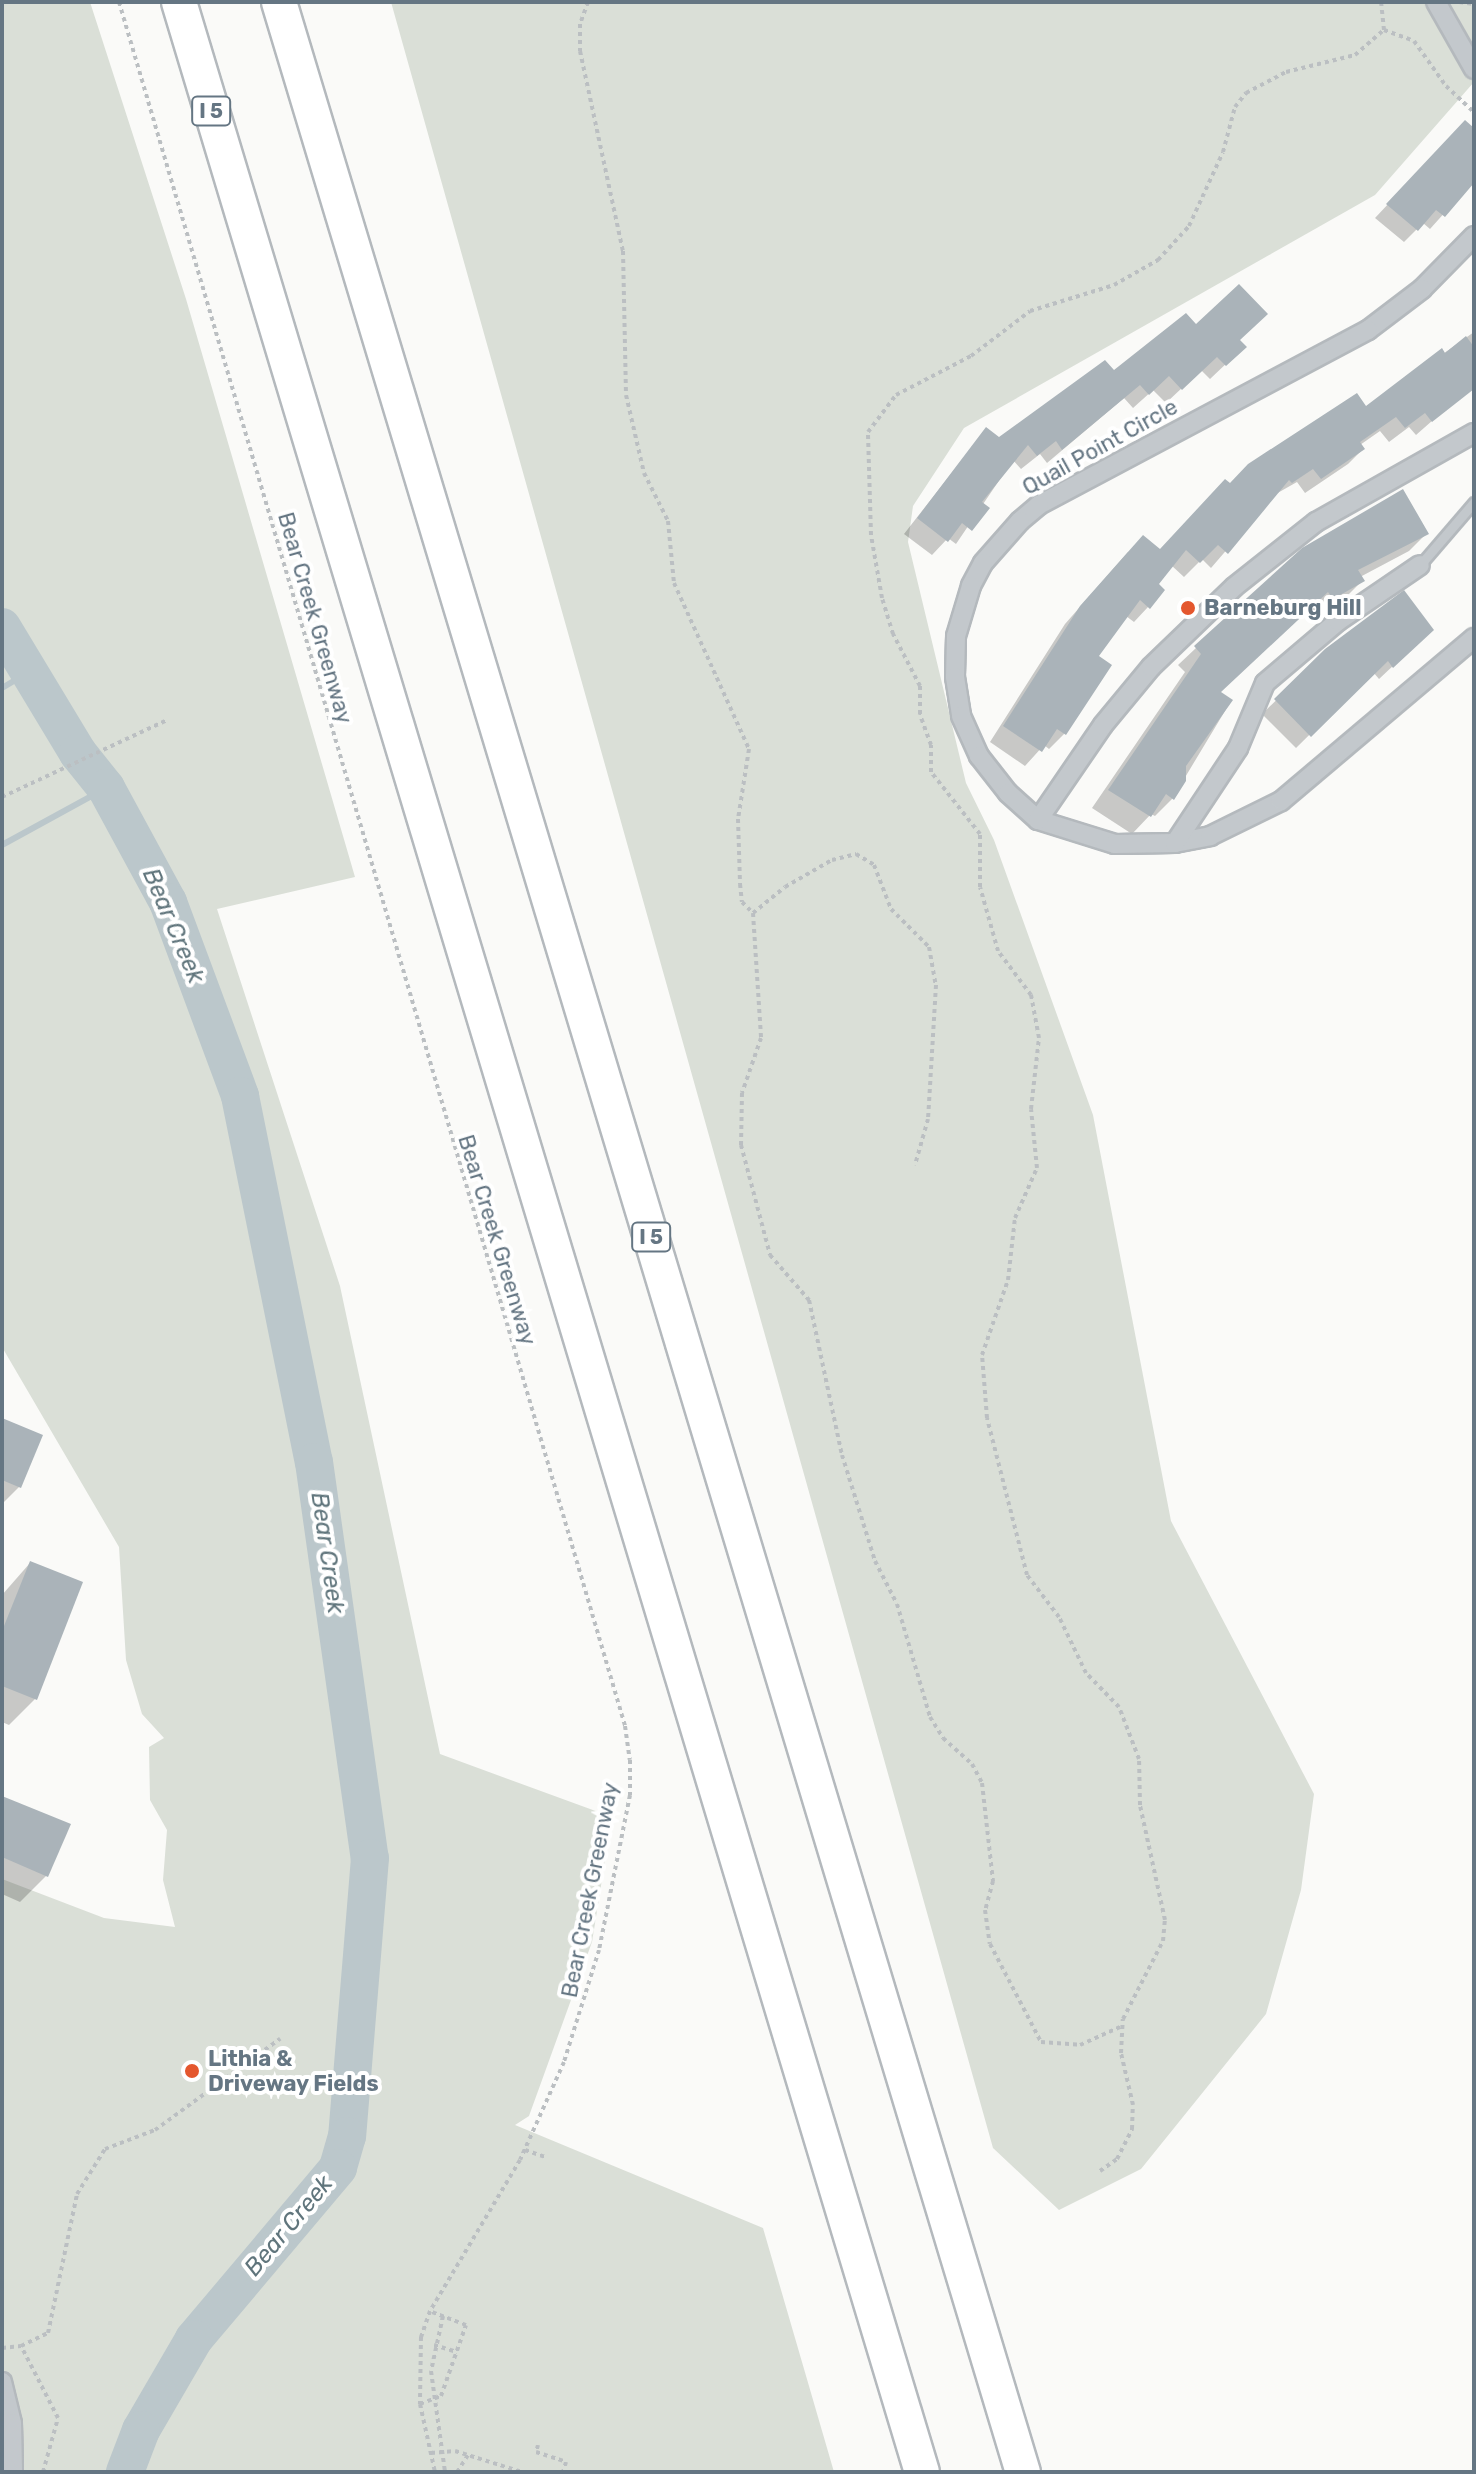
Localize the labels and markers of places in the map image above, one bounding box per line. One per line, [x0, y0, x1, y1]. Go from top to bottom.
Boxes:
place label: Barneburg Hill [1204, 595, 1361, 621]
marker: Barneburg Hill [1179, 599, 1197, 617]
place label: Lithia & Driveway Fields [208, 2045, 379, 2096]
marker: Lithia & Driveway Fields [183, 2062, 201, 2080]

